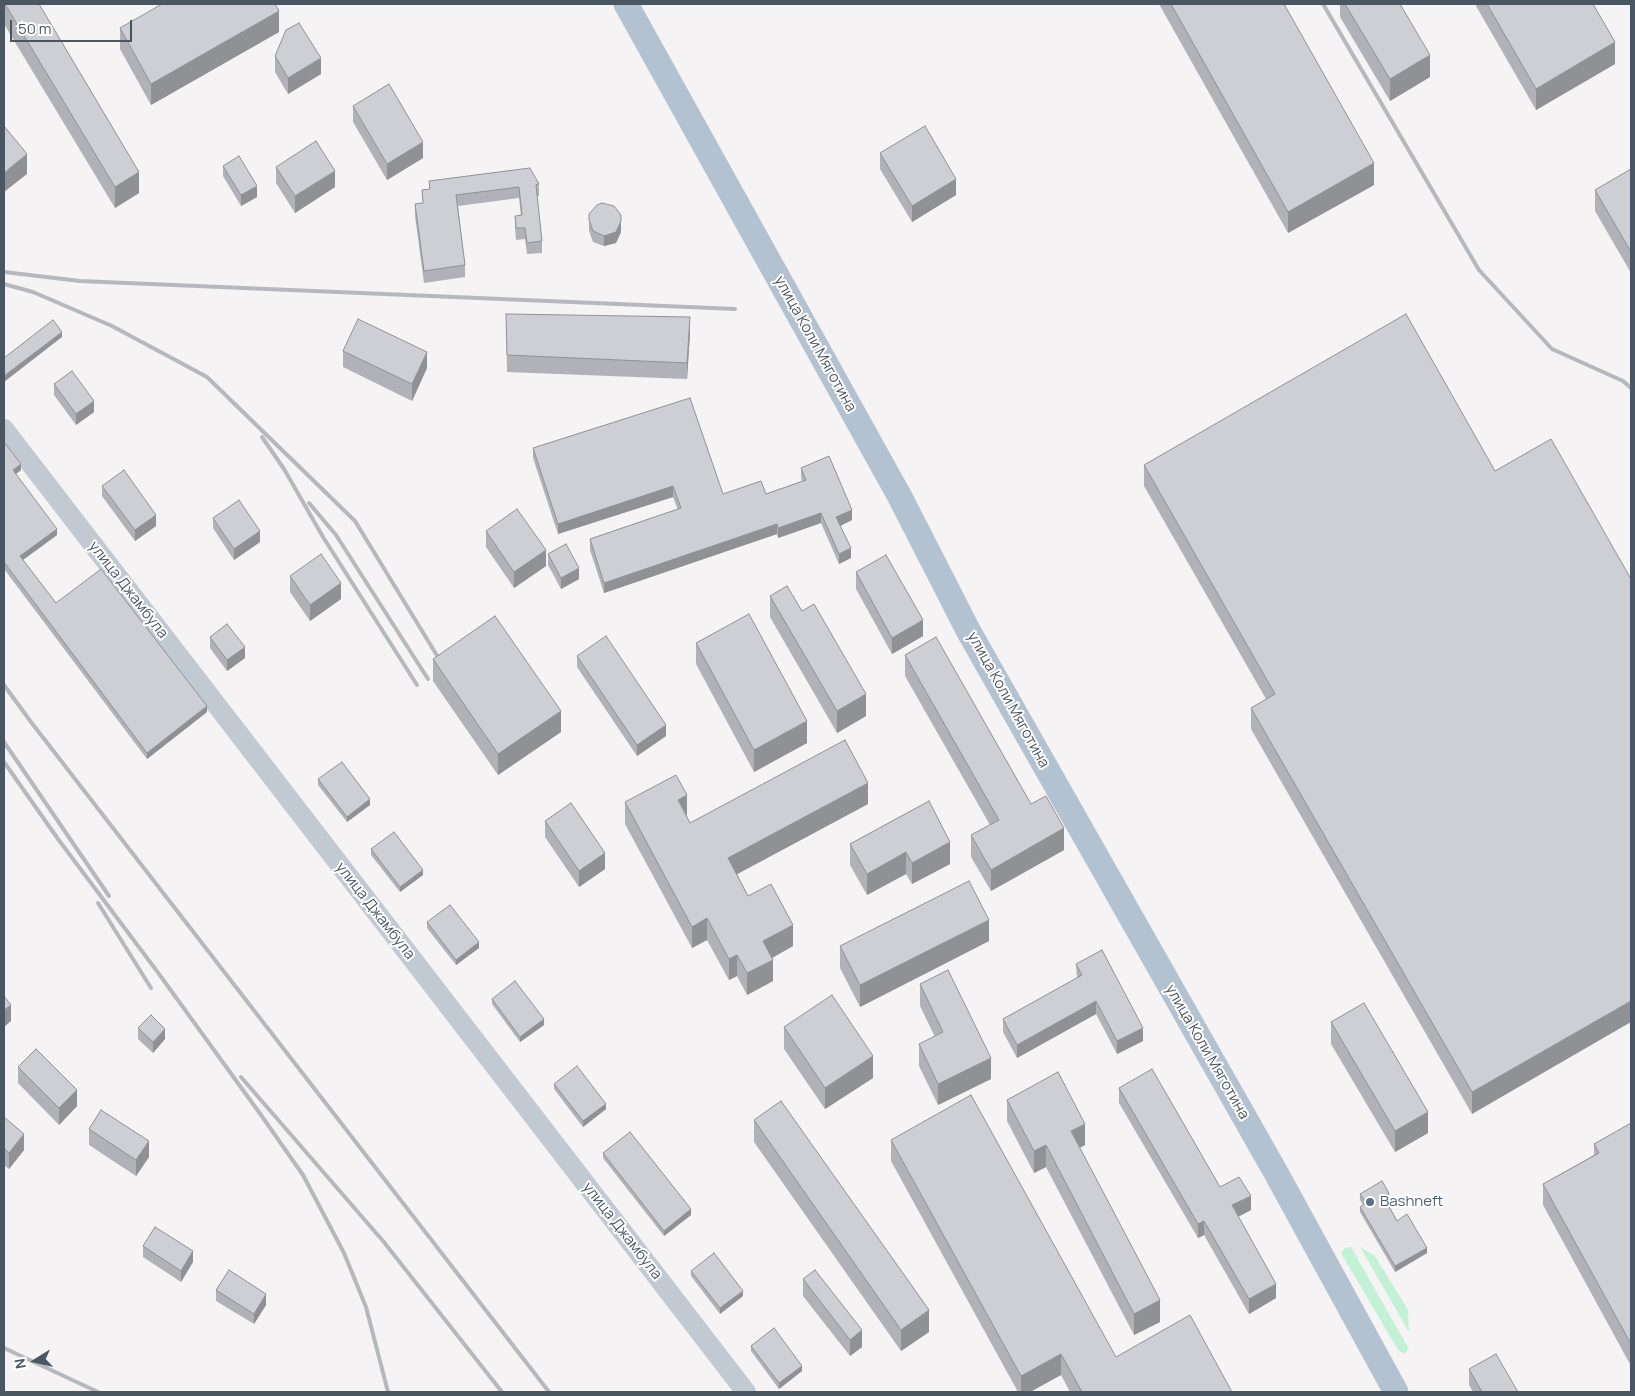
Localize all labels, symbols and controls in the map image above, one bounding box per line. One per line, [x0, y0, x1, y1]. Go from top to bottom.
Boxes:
scale bar [12, 10, 135, 42]
text: 50 m [18, 18, 52, 39]
street label: улица Коли Мяготина [770, 273, 860, 415]
street label: улица Джамбула [84, 538, 172, 642]
street label: улица Коли Мяготина [963, 629, 1053, 771]
street label: улица Джамбула [331, 859, 419, 963]
street label: улица Коли Мяготина [1161, 981, 1253, 1123]
street label: улица Джамбула [578, 1179, 666, 1283]
place label: Bashneft [1380, 1193, 1443, 1211]
marker: Bashneft [1364, 1196, 1376, 1208]
north arrow [10, 1336, 60, 1386]
text: N [10, 1357, 30, 1370]

